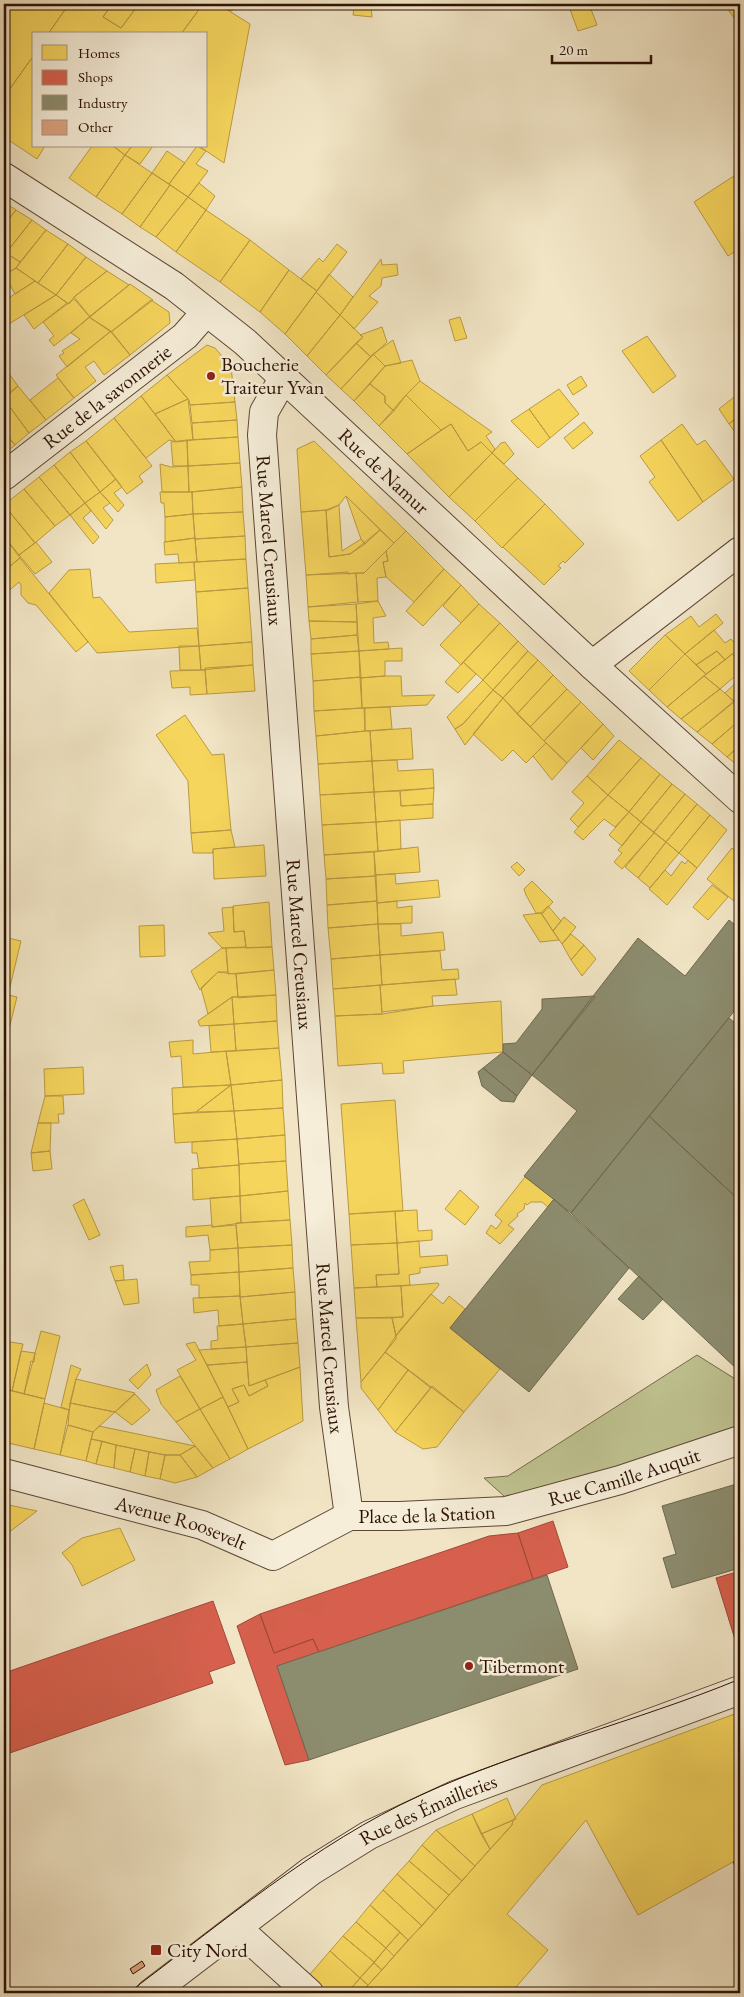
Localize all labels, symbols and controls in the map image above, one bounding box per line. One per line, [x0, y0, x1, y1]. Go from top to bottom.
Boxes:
legend [32, 32, 208, 148]
scale bar [552, 32, 650, 64]
text: 20 m [559, 40, 588, 59]
text: Homes [78, 43, 120, 62]
text: Shops [78, 67, 113, 86]
text: Industry [78, 93, 128, 112]
text: Other [78, 117, 113, 136]
street label: Rue de la savonnerie [37, 338, 177, 454]
place label: Boucherie Traiteur Yvan [221, 351, 325, 400]
marker: Boucherie Traiteur Yvan [205, 370, 217, 382]
street label: Rue de Namur [333, 422, 435, 520]
street label: Rue Marcel Creusiaux [251, 454, 289, 627]
street label: Rue Marcel Creusiaux [280, 858, 319, 1031]
street label: Rue Marcel Creusiaux [310, 1262, 351, 1435]
street label: Rue Camille Auquit [545, 1441, 704, 1512]
street label: Avenue Roosevelt [111, 1490, 252, 1556]
street label: Place de la Station [358, 1498, 497, 1529]
place label: Tibermont [479, 1653, 565, 1679]
marker: Tibermont [463, 1660, 475, 1672]
street label: Rue des Émailleries [354, 1768, 501, 1851]
place label: City Nord [167, 1937, 249, 1963]
marker: City Nord [149, 1943, 163, 1957]

